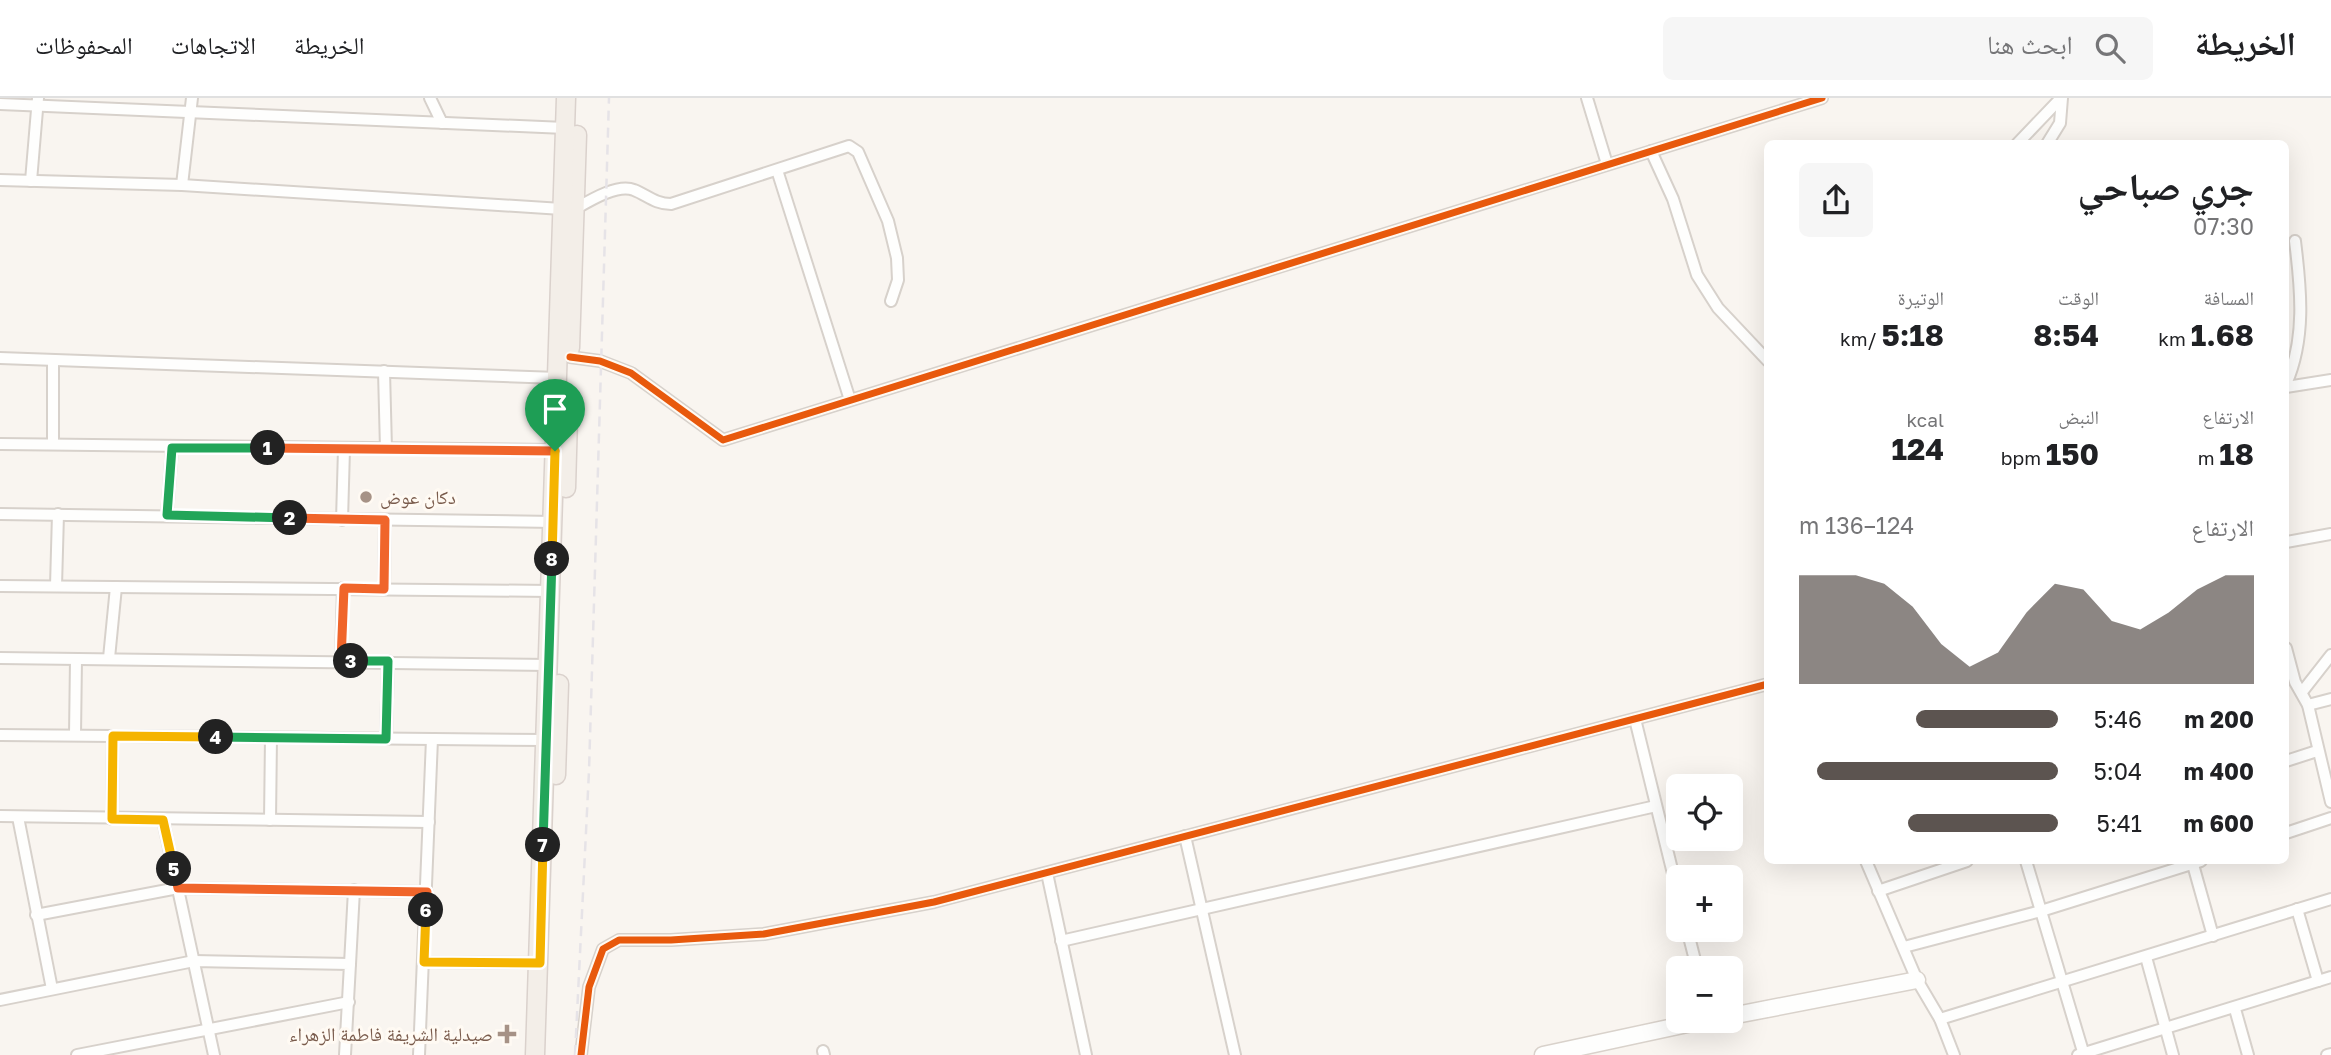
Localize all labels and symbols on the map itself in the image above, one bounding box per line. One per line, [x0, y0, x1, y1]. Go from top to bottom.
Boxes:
pin [525, 379, 585, 451]
pin: 1 [250, 430, 286, 466]
place label: دكان عوض [380, 485, 456, 509]
marker: دكان عوض [358, 489, 374, 505]
pin: 2 [272, 500, 308, 536]
pin: 8 [534, 542, 570, 576]
pin: 3 [334, 644, 368, 678]
pin: 4 [198, 720, 234, 754]
pin: 7 [526, 828, 560, 862]
pin: 5 [156, 852, 192, 886]
pin: 6 [408, 892, 444, 928]
place label: صيدلية الشريفة فاطمة الزهراء [289, 1022, 493, 1046]
marker: صيدلية الشريفة فاطمة الزهراء [499, 1026, 515, 1042]

